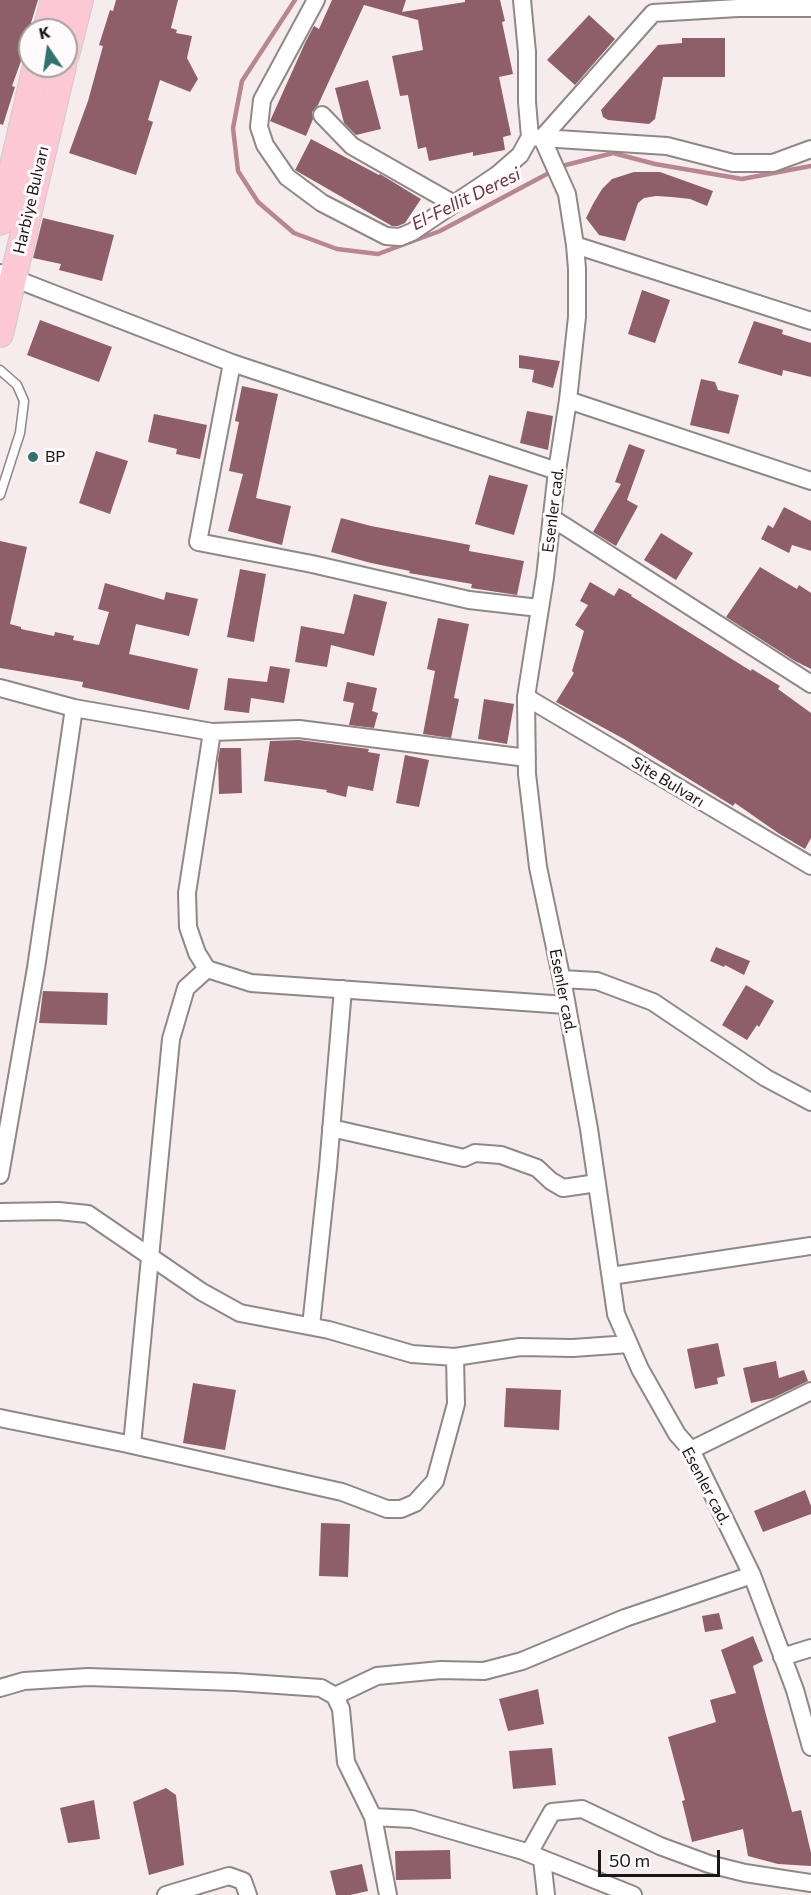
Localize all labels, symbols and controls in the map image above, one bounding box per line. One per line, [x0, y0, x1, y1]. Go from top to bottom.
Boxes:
north arrow [18, 18, 78, 78]
text: K [37, 21, 52, 42]
street label: Harbiye Bulvarı [9, 144, 53, 256]
water label: El-Fellit Deresi [408, 163, 524, 235]
place label: BP [45, 447, 65, 467]
marker: BP [26, 450, 40, 464]
street label: Esenler cad. [538, 466, 568, 554]
street label: Site Bulvarı [628, 753, 708, 811]
street label: Esenler cad. [545, 947, 581, 1035]
street label: Esenler cad. [677, 1444, 735, 1528]
scale bar [601, 1838, 722, 1876]
text: 50 m [609, 1849, 650, 1871]

